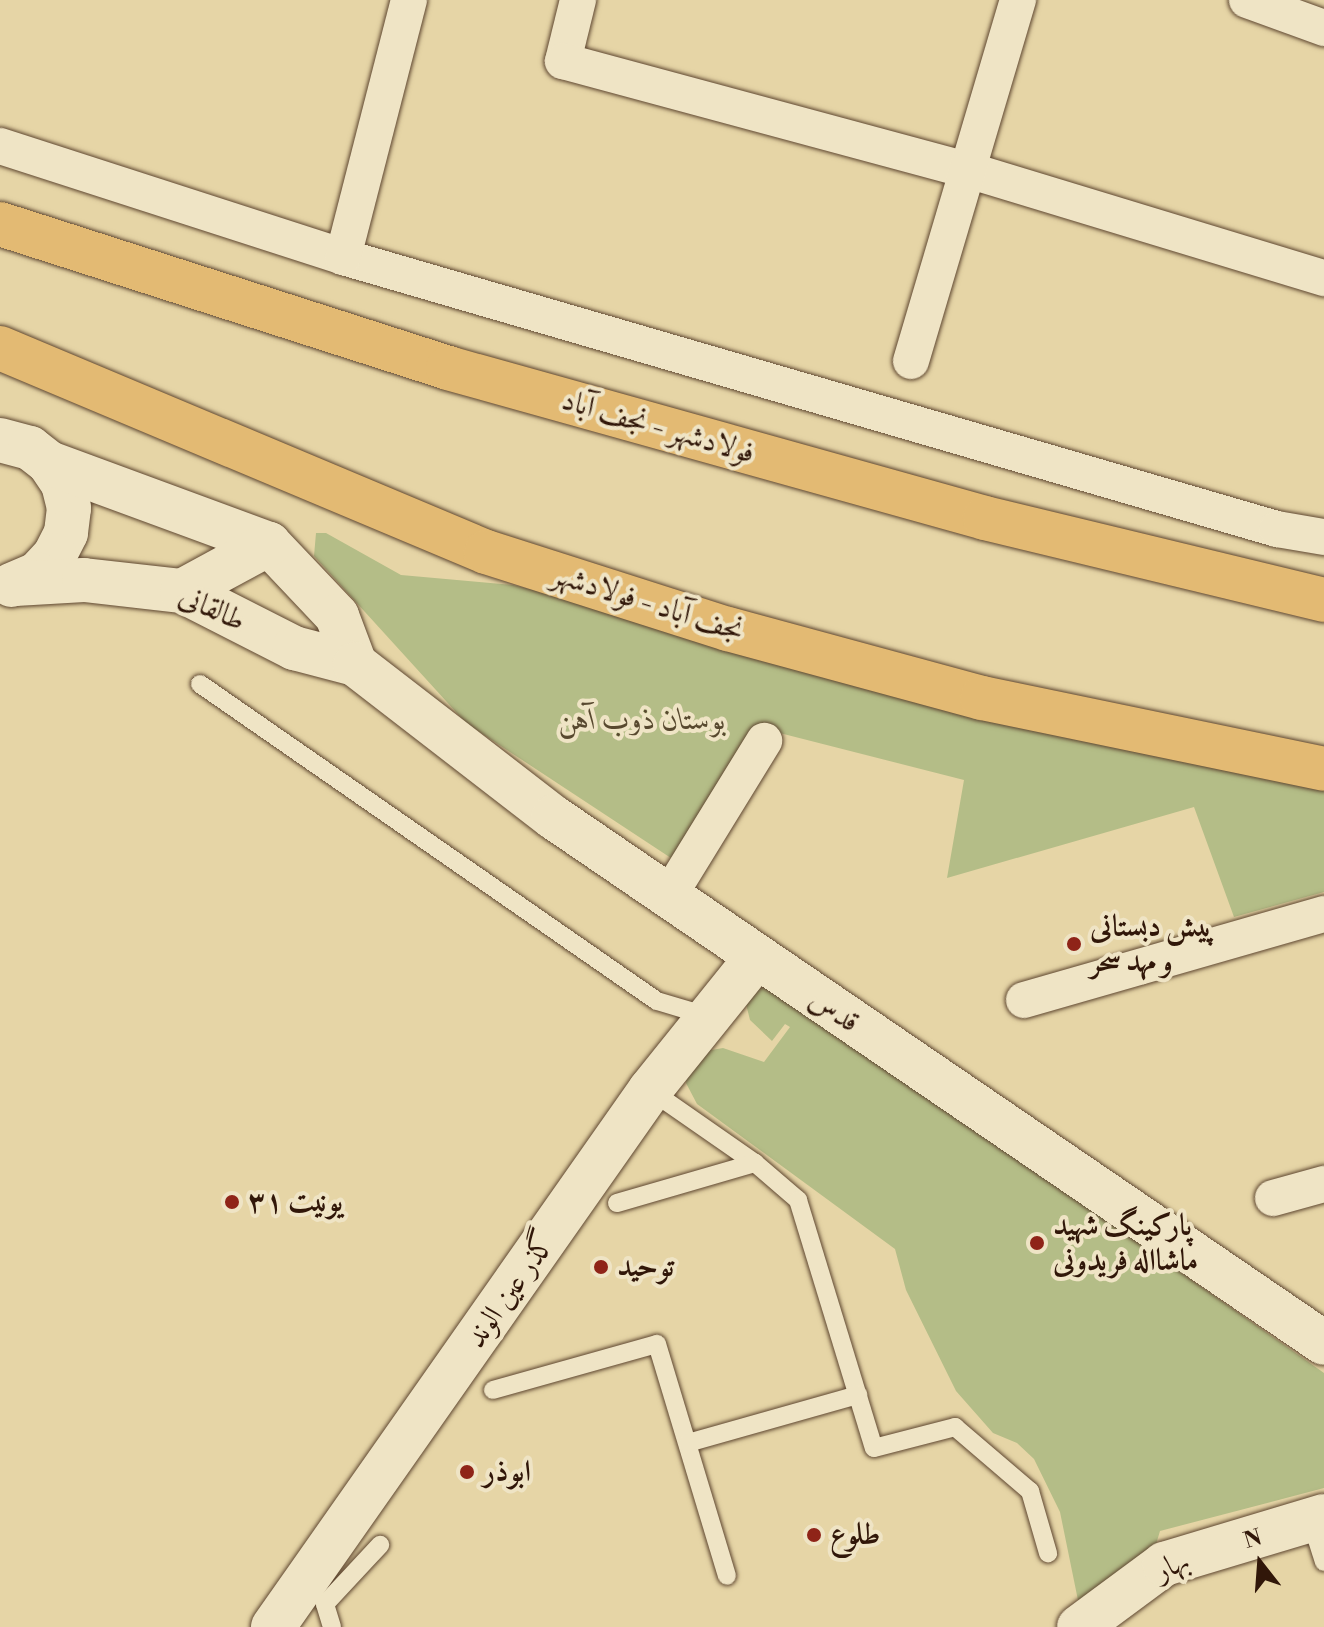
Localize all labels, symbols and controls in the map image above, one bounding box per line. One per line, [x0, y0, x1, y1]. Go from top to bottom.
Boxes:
street label: فولادشهر - نجف آباد [558, 382, 758, 472]
street label: نجف آباد - فولادشهر [548, 557, 748, 649]
street label: طالقانی [173, 578, 251, 640]
park label: بوستان ذوب آهن [558, 702, 726, 738]
place label: پیش دبستانی و مهد سحر [1090, 909, 1215, 980]
marker: پیش دبستانی و مهد سحر [1065, 935, 1083, 953]
street label: قدس [802, 981, 866, 1041]
place label: یونیت ۳۱ [248, 1184, 343, 1220]
marker: یونیت ۳۱ [223, 1193, 241, 1211]
place label: پارکینگ شهید ماشااله فریدونی [1053, 1208, 1198, 1278]
street label: گذر عین الوند [458, 1225, 564, 1355]
marker: پارکینگ شهید ماشااله فریدونی [1028, 1234, 1046, 1252]
place label: توحید [617, 1249, 674, 1285]
marker: توحید [592, 1258, 610, 1276]
place label: ابوذر [483, 1454, 531, 1490]
marker: ابوذر [458, 1463, 476, 1481]
place label: طلوع [830, 1517, 880, 1553]
north arrow [1220, 1523, 1300, 1603]
text: N [1241, 1524, 1265, 1555]
marker: طلوع [805, 1526, 823, 1544]
street label: بهار [1149, 1542, 1195, 1590]

